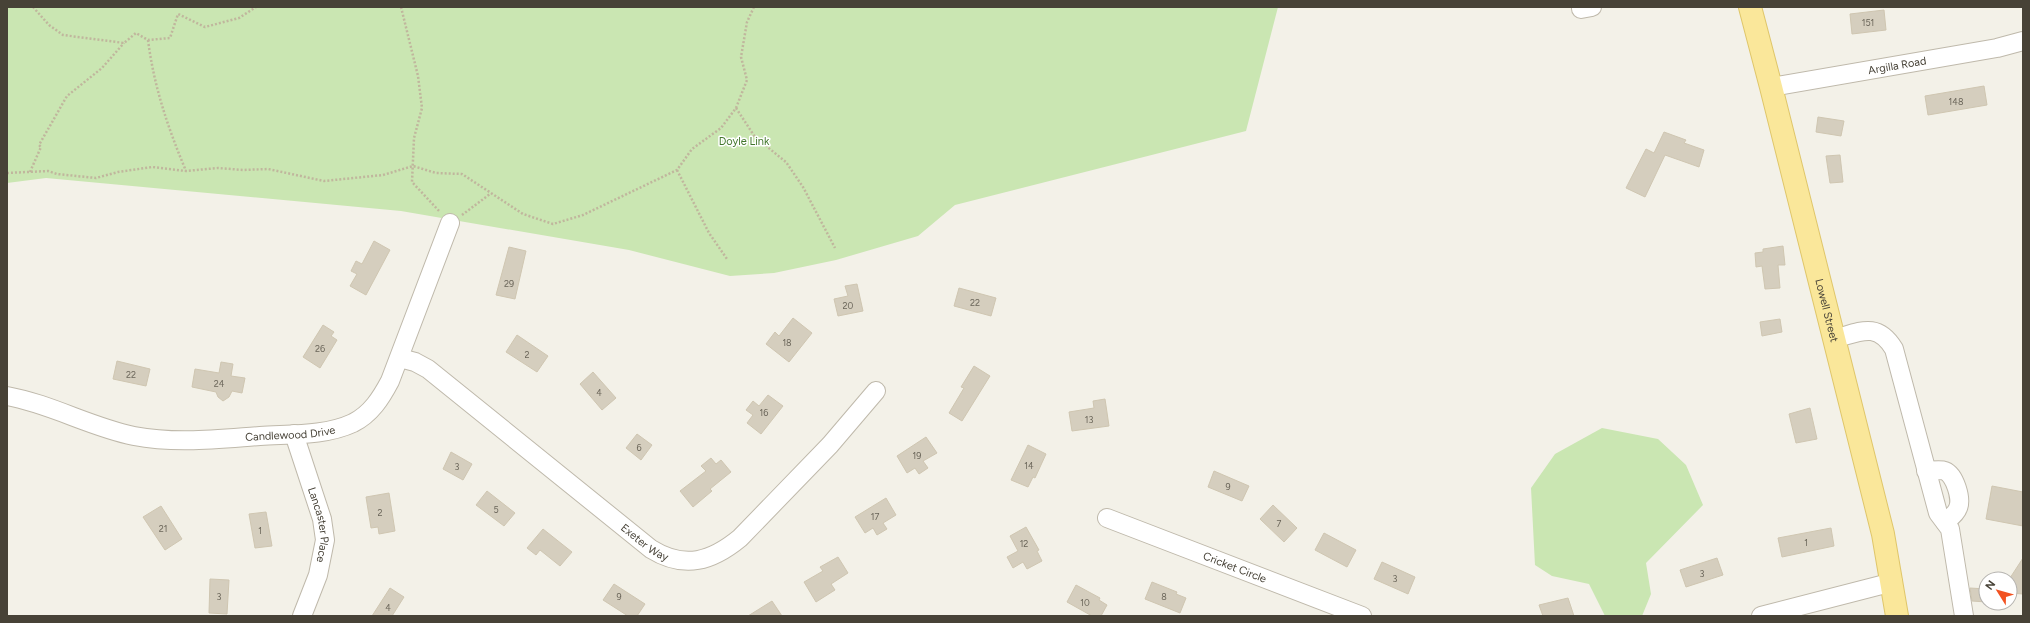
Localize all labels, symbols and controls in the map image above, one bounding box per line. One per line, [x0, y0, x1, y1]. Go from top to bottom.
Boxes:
house number: 151 [1862, 17, 1874, 28]
street label: Argilla Road [1867, 54, 1927, 77]
house number: 148 [1949, 96, 1964, 107]
park label: Doyle Link [719, 135, 770, 148]
street label: Lowell Street [1813, 277, 1841, 343]
house number: 29 [504, 278, 514, 289]
house number: 22 [970, 297, 980, 308]
house number: 20 [843, 300, 854, 311]
house number: 18 [782, 337, 792, 348]
house number: 26 [315, 343, 325, 354]
house number: 2 [524, 349, 530, 360]
house number: 22 [126, 369, 136, 380]
house number: 24 [214, 378, 225, 389]
house number: 4 [596, 387, 602, 398]
house number: 16 [760, 407, 768, 418]
house number: 13 [1085, 414, 1093, 425]
street label: Candlewood Drive [245, 423, 337, 444]
house number: 6 [636, 442, 642, 453]
house number: 19 [913, 450, 921, 461]
house number: 14 [1024, 460, 1034, 471]
house number: 3 [455, 461, 460, 472]
house number: 9 [1225, 481, 1231, 492]
street label: Lancaster Place [305, 486, 332, 564]
house number: 5 [493, 504, 499, 515]
house number: 2 [377, 507, 383, 518]
house number: 17 [871, 511, 879, 522]
house number: 7 [1277, 518, 1282, 529]
street label: Exeter Way [618, 521, 671, 564]
house number: 21 [159, 523, 167, 534]
house number: 1 [258, 525, 262, 536]
house number: 1 [1804, 537, 1808, 548]
house number: 12 [1020, 538, 1028, 549]
street label: Cricket Circle [1201, 549, 1268, 585]
house number: 3 [1700, 568, 1705, 579]
north arrow [1978, 571, 2018, 611]
house number: 3 [1393, 573, 1398, 584]
text: N [1983, 578, 1998, 593]
house number: 3 [217, 591, 222, 602]
house number: 9 [616, 591, 622, 602]
house number: 8 [1161, 591, 1167, 602]
house number: 10 [1080, 597, 1090, 608]
house number: 4 [385, 602, 391, 613]

